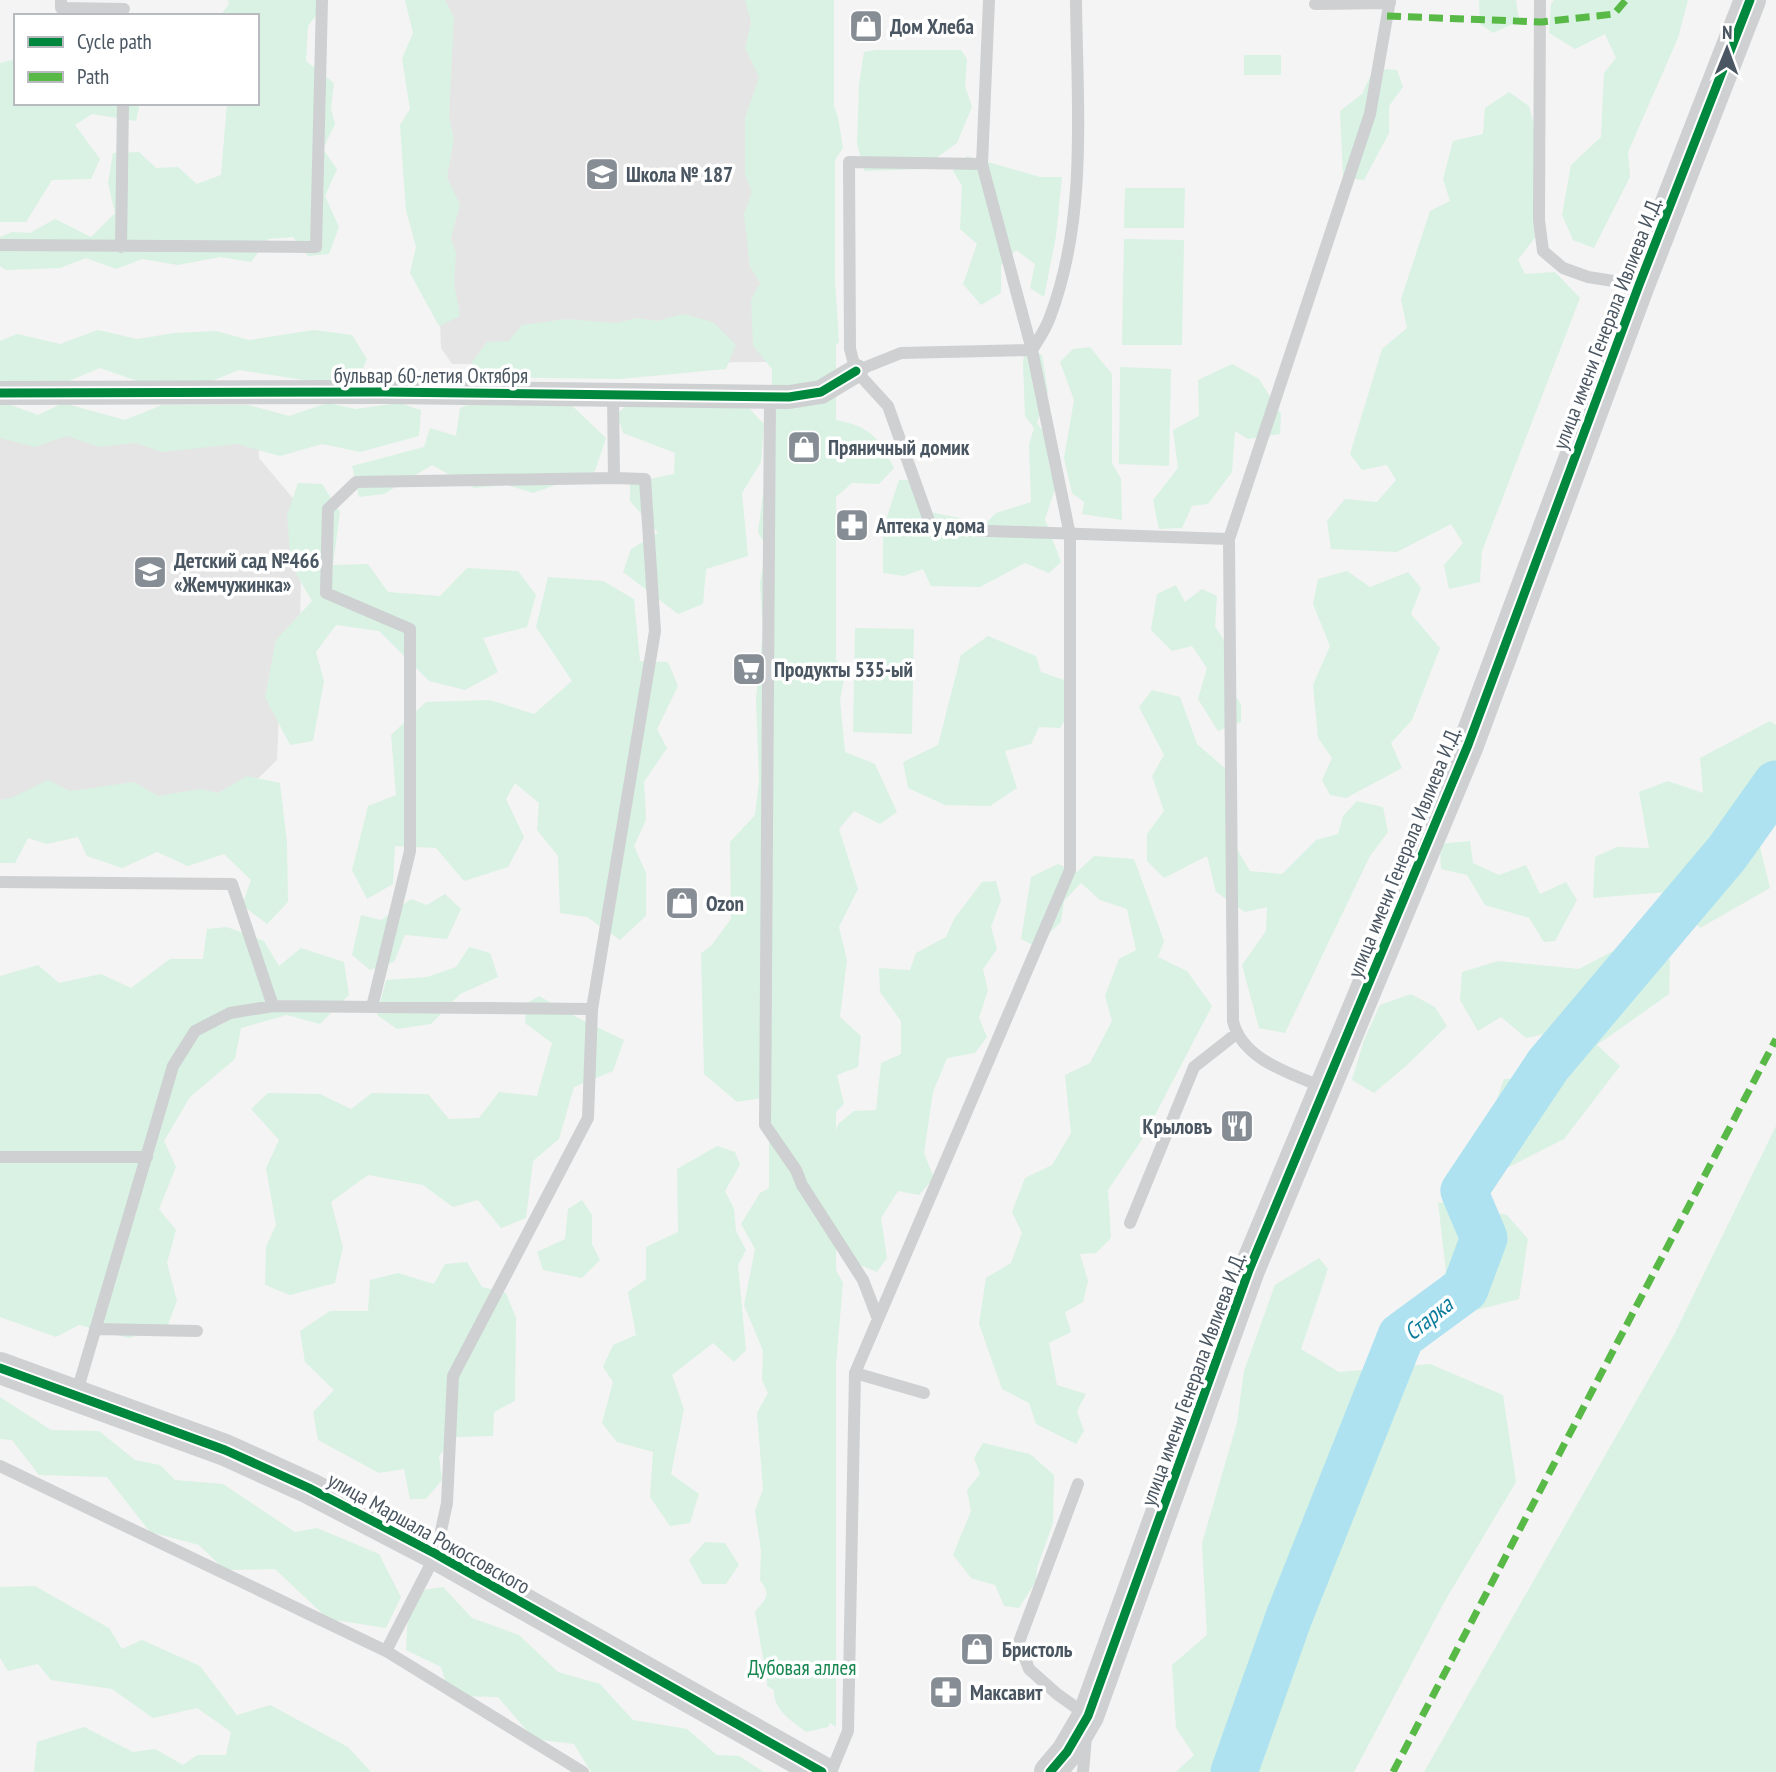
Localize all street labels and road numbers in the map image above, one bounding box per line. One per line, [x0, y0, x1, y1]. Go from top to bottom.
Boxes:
street label: улица имени Генерала Ивлиева И.Д. [1546, 193, 1668, 453]
street label: бульвар 60-летия Октября [334, 362, 528, 389]
street label: улица имени Генерала Ивлиева И.Д. [1341, 723, 1467, 981]
street label: улица имени Генерала Ивлиева И.Д. [1134, 1248, 1252, 1510]
street label: улица Маршала Рокоссовского [323, 1466, 535, 1600]

